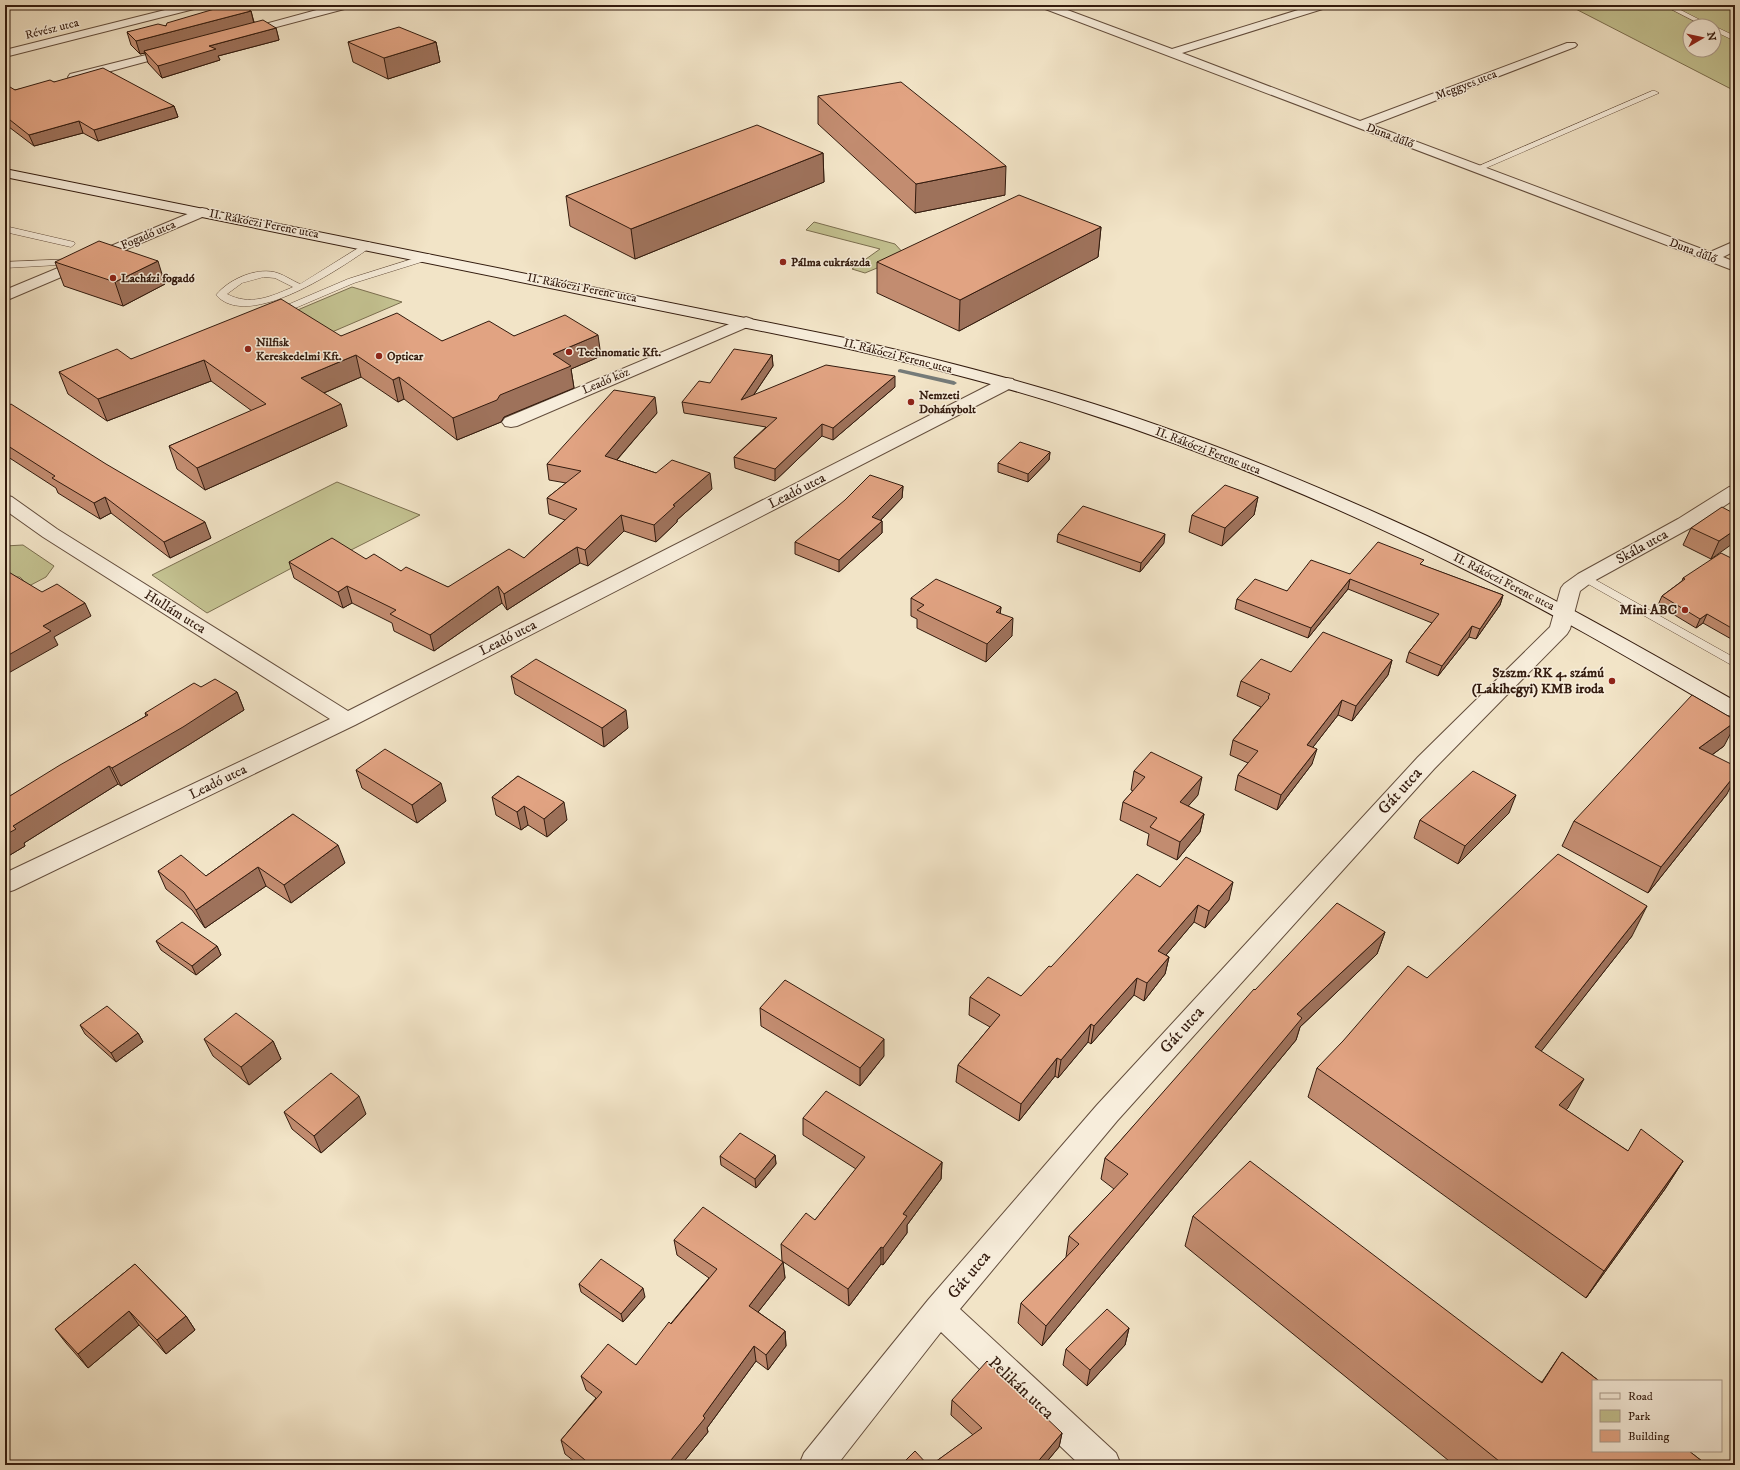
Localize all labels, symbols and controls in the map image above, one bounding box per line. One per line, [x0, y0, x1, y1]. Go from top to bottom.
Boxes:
street label: Révész utca [24, 15, 81, 43]
north arrow [1682, 18, 1722, 58]
text: N [1703, 31, 1719, 42]
street label: Meggyes utca [1433, 66, 1500, 104]
street label: Duna dűlő [1364, 120, 1416, 152]
street label: II. Rákóczi Ferenc utca [208, 206, 321, 242]
street label: Fogadó utca [118, 216, 178, 253]
street label: Duna dűlő [1667, 235, 1719, 267]
place label: Pálma cukrászda [791, 255, 871, 270]
marker: Pálma cukrászda [778, 257, 788, 267]
street label: II. Rákóczi Ferenc utca [526, 270, 639, 306]
place label: Lacházi fogadó [121, 271, 195, 286]
marker: Lacházi fogadó [108, 273, 118, 283]
place label: Nilfisk Kereskedelmi Kft. [256, 335, 342, 364]
street label: II. Rákóczi Ferenc utca [842, 335, 955, 377]
marker: Nilfisk Kereskedelmi Kft. [243, 344, 253, 354]
place label: Technomatic Kft. [576, 345, 661, 360]
marker: Technomatic Kft. [564, 347, 574, 357]
place label: Opticar [387, 349, 424, 364]
marker: Opticar [374, 351, 384, 361]
street label: Leadó köz [580, 364, 632, 398]
place label: Nemzeti Dohánybolt [919, 388, 976, 417]
marker: Nemzeti Dohánybolt [906, 397, 916, 407]
street label: II. Rákóczi Ferenc utca [1153, 424, 1264, 478]
street label: Leadó utca [765, 469, 829, 513]
street label: Skála utca [1613, 525, 1671, 569]
street label: II. Rákóczi Ferenc utca [1451, 550, 1558, 614]
street label: Hullám utca [141, 586, 209, 638]
place label: Mini ABC [1620, 601, 1677, 619]
marker: Mini ABC [1680, 605, 1690, 615]
street label: Leadó utca [476, 616, 540, 660]
place label: Szszm. RK 4. számú (Lakihegyi) KMB iroda [1472, 664, 1605, 698]
marker: Szszm. RK 4. számú (Lakihegyi) KMB iroda [1607, 676, 1617, 686]
street label: Leadó utca [186, 760, 250, 804]
street label: Gát utca [1373, 762, 1428, 819]
street label: Gát utca [1155, 1001, 1210, 1058]
street label: Gát utca [942, 1246, 996, 1304]
street label: Pelikán utca [983, 1352, 1059, 1425]
legend [1592, 1380, 1722, 1452]
text: Road [1628, 1389, 1653, 1404]
text: Park [1628, 1409, 1650, 1424]
text: Building [1628, 1429, 1669, 1444]

